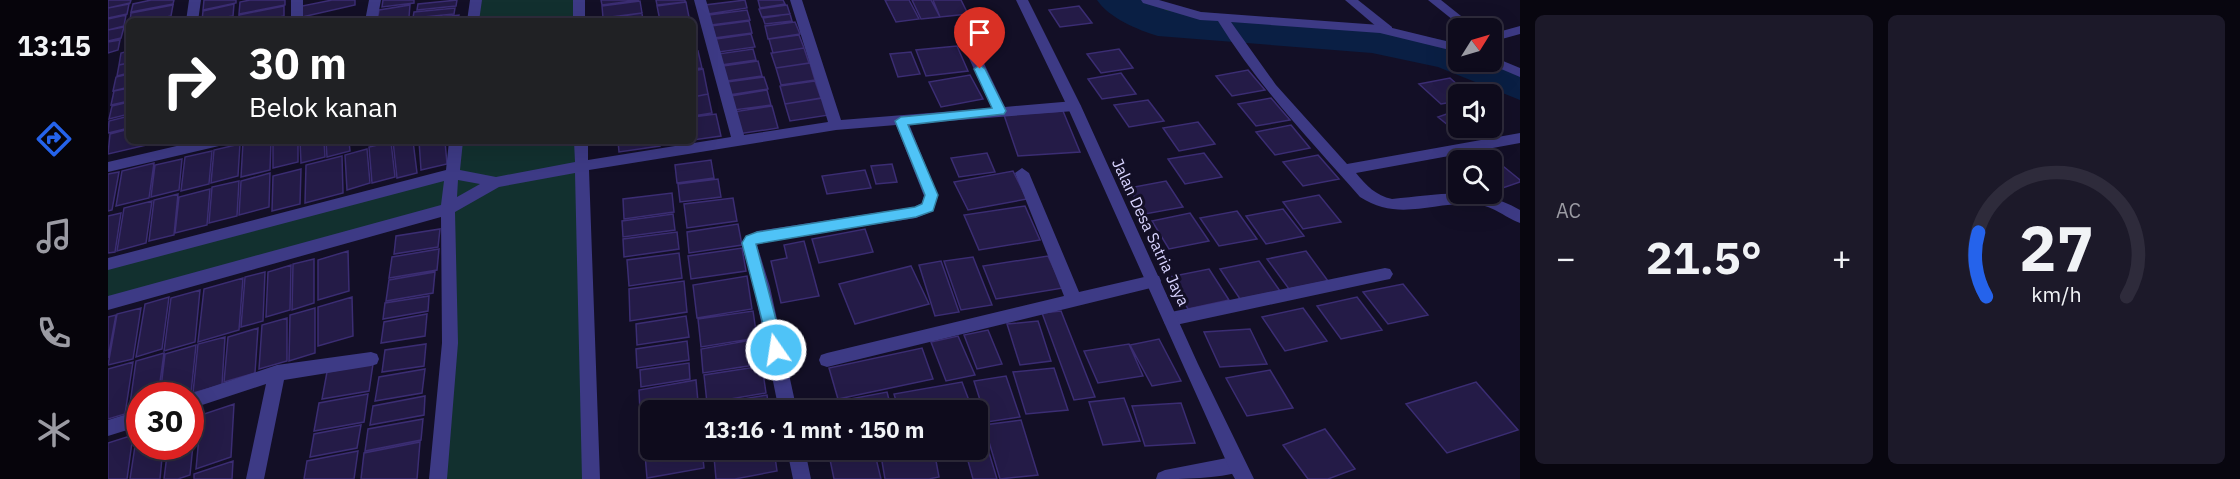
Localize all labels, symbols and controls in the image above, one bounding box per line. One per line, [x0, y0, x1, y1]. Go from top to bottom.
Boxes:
pin [954, 7, 1005, 69]
icon: arrive [963, 16, 996, 49]
north arrow [1448, 18, 1502, 72]
map controls [1448, 18, 1502, 204]
text: 13:15 [17, 28, 91, 63]
text: 30 m [249, 36, 347, 91]
icon: right [150, 42, 228, 120]
button: sound [1448, 84, 1502, 138]
text: Belok kanan [249, 89, 398, 124]
icon: directions [33, 118, 75, 160]
button: search [1448, 150, 1502, 204]
street label: Jalan Desa Satria Jaya [1108, 155, 1194, 309]
text: AC [1556, 197, 1581, 224]
text: 27 [2019, 207, 2094, 288]
icon: music [33, 215, 75, 257]
text: 21.5° [1646, 228, 1762, 286]
text: − [1556, 236, 1576, 279]
text: + [1832, 236, 1851, 279]
text: km/h [2031, 280, 2081, 308]
icon: phone [33, 312, 75, 354]
position arrow [744, 318, 808, 382]
speed limit sign: 30 [126, 382, 204, 460]
icon: climate [33, 409, 75, 451]
text: 13:16 · 1 mnt · 150 m [704, 415, 924, 444]

